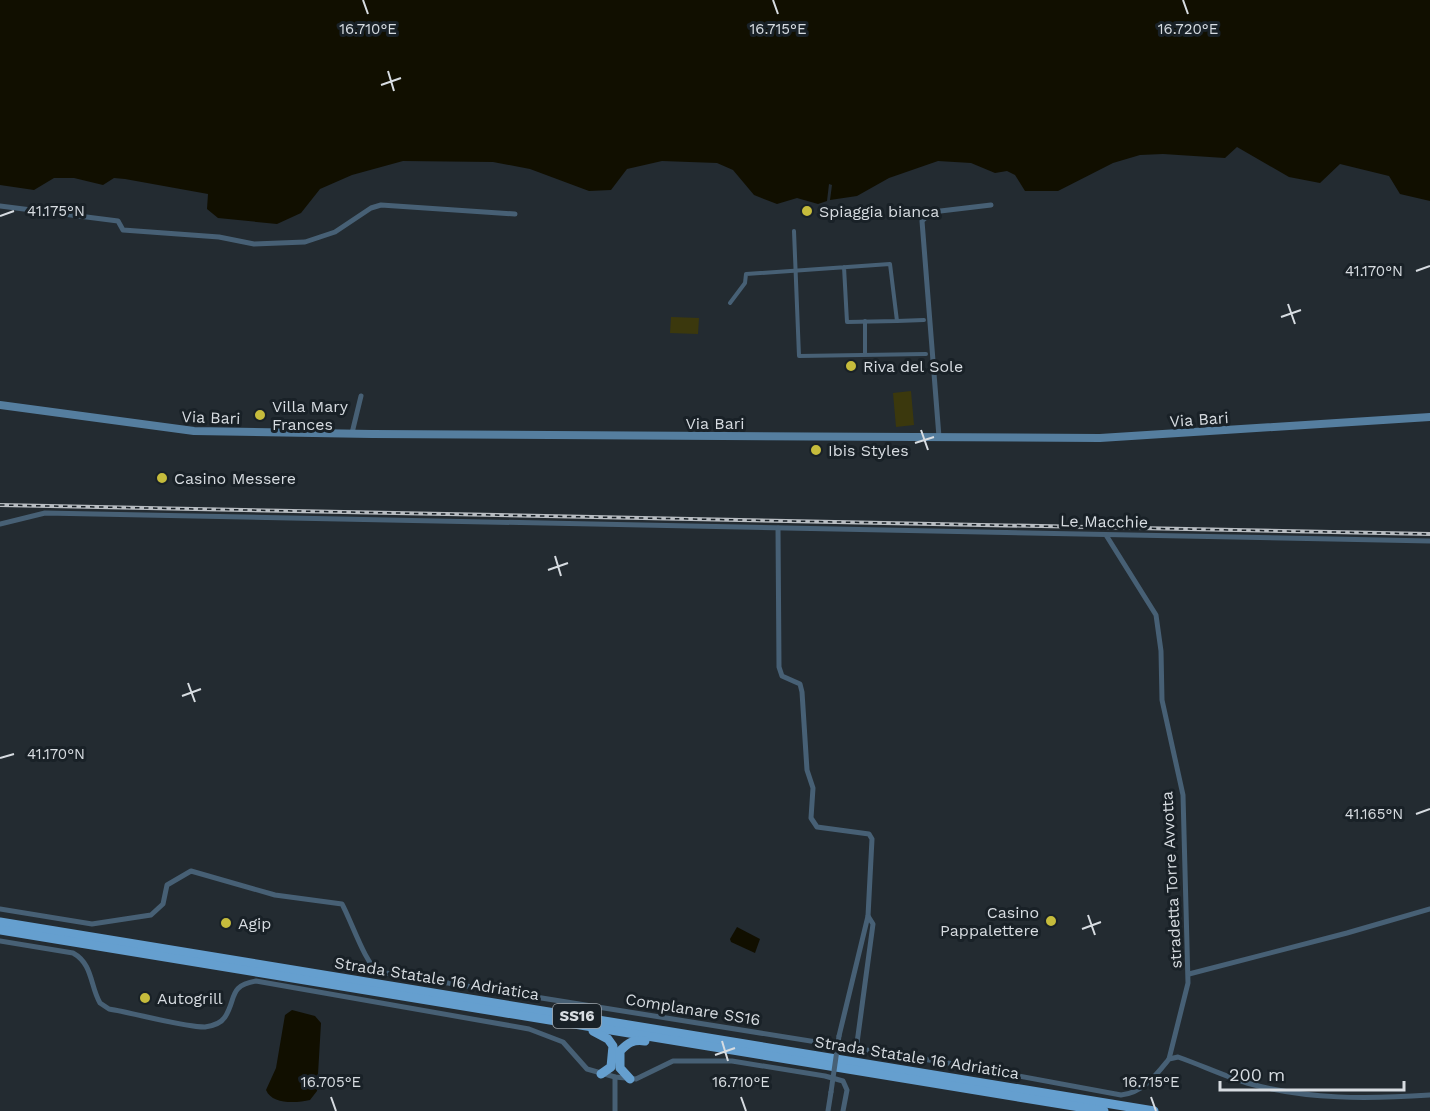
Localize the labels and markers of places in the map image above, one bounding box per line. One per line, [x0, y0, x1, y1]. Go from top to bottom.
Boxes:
place label: Spiaggia bianca [819, 202, 939, 221]
marker: Spiaggia bianca [800, 204, 814, 218]
place label: Riva del Sole [863, 357, 963, 376]
marker: Riva del Sole [844, 359, 858, 373]
place label: Villa Mary Frances [272, 397, 349, 434]
marker: Villa Mary Frances [253, 408, 267, 422]
place label: Ibis Styles [828, 441, 909, 460]
marker: Ibis Styles [809, 443, 823, 457]
place label: Casino Messere [174, 469, 296, 488]
marker: Casino Messere [155, 471, 169, 485]
place label: Casino Pappalettere [940, 903, 1039, 940]
place label: Agip [238, 914, 271, 933]
marker: Casino Pappalettere [1044, 914, 1058, 928]
marker: Agip [219, 916, 233, 930]
place label: Autogrill [157, 989, 223, 1008]
marker: Autogrill [138, 991, 152, 1005]

